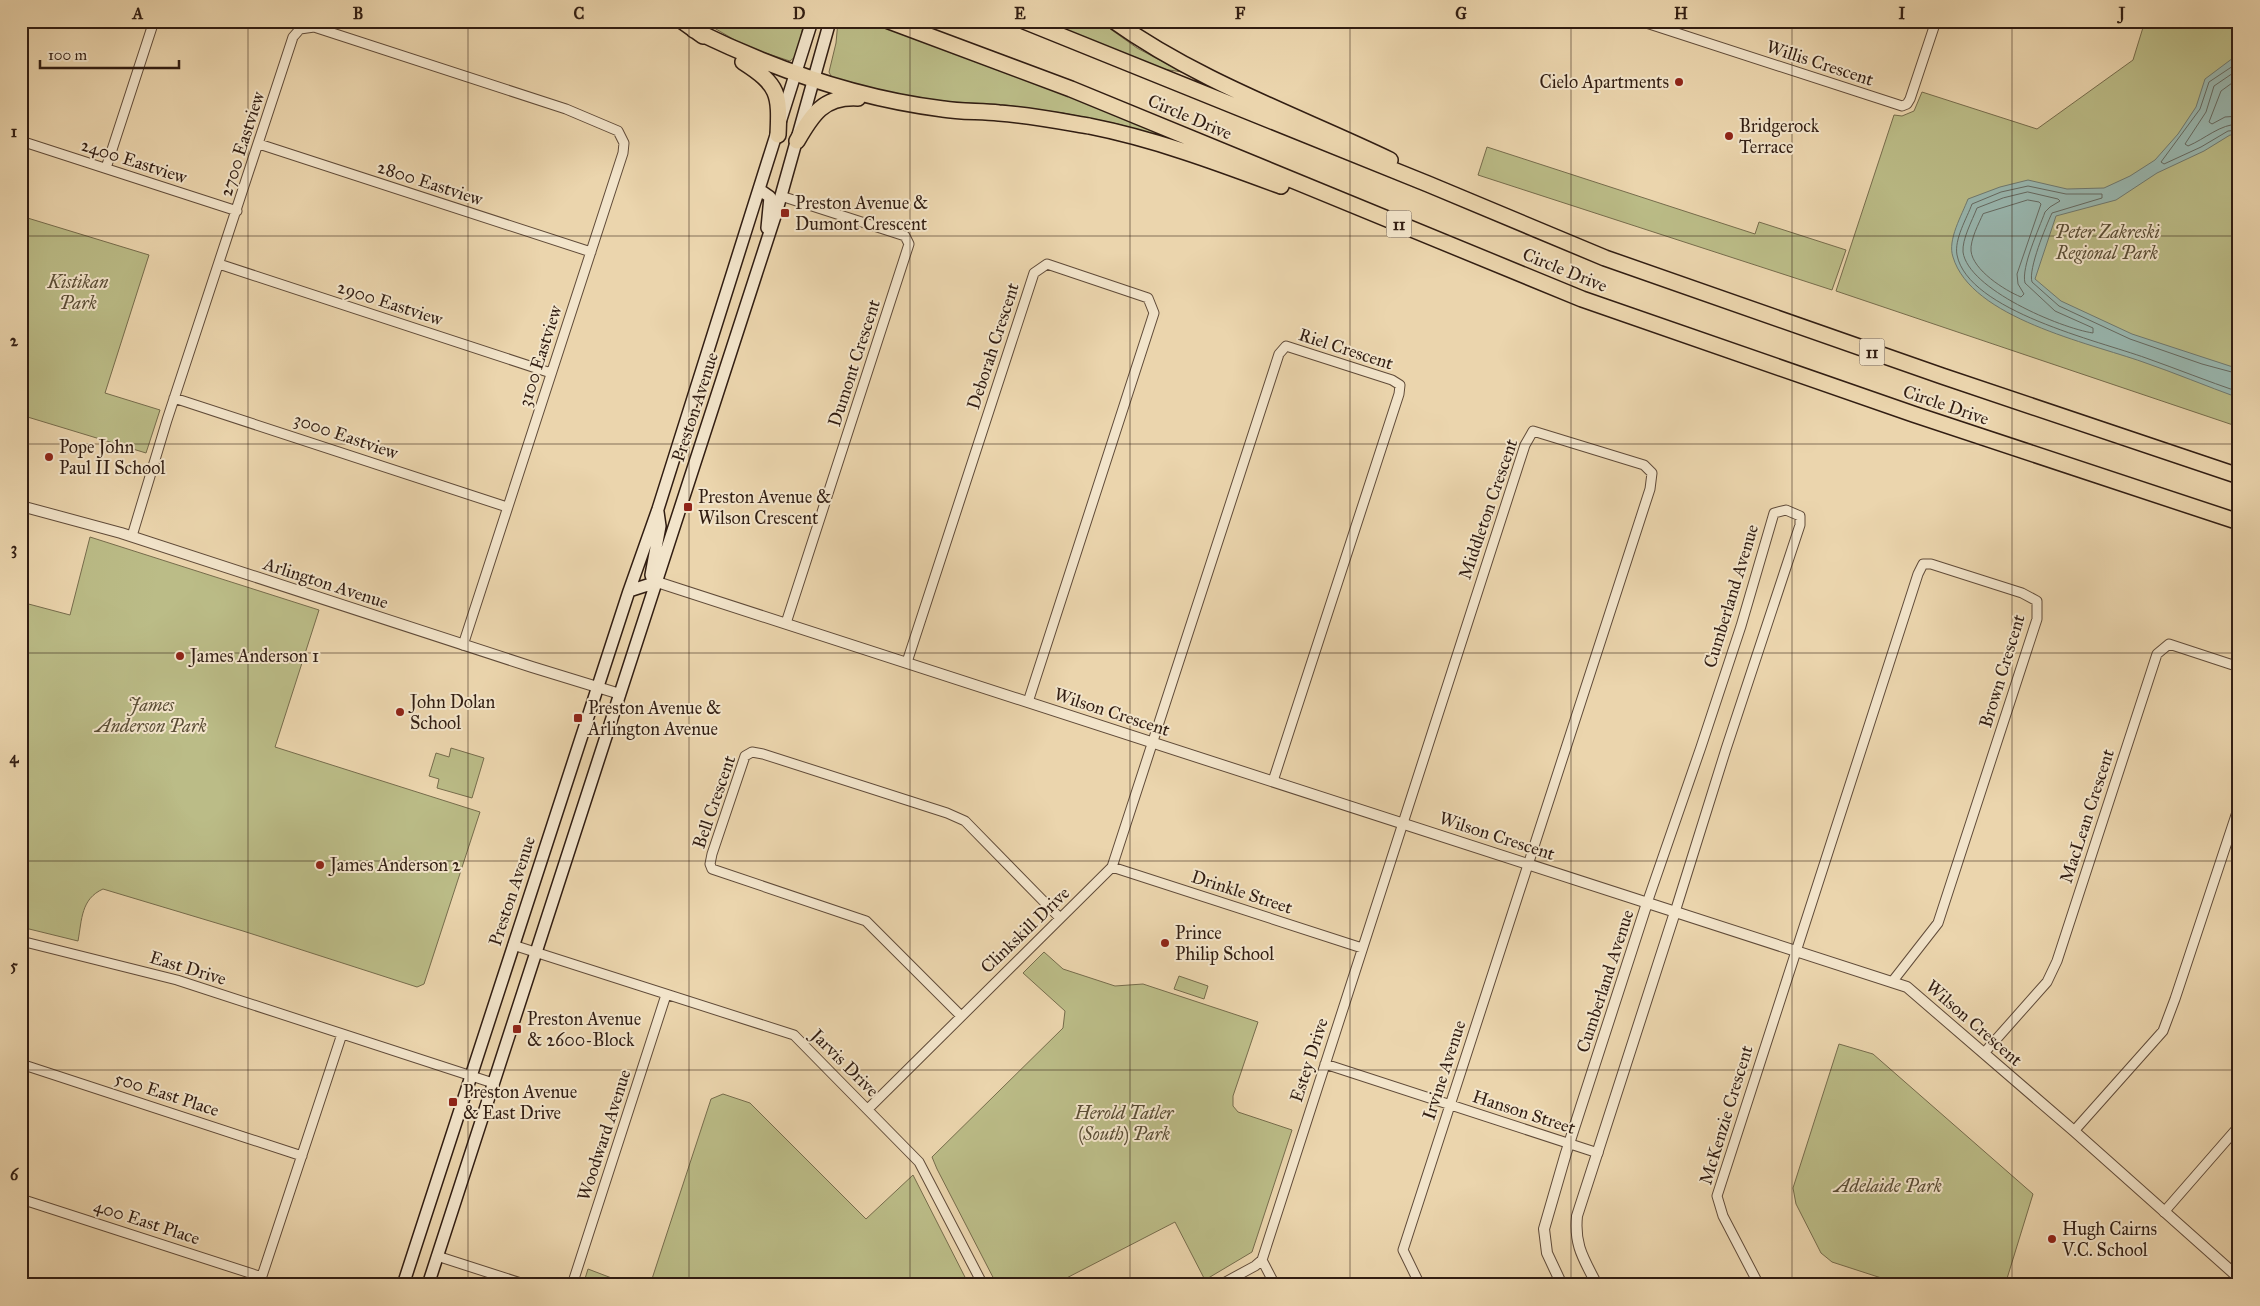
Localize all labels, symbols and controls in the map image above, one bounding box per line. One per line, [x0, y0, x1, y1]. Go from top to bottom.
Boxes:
text: A [132, 4, 144, 23]
text: B [353, 4, 363, 23]
text: C [574, 4, 585, 23]
text: D [793, 4, 806, 23]
text: E [1014, 4, 1026, 23]
text: F [1235, 4, 1246, 23]
text: G [1455, 4, 1467, 23]
text: H [1674, 4, 1688, 23]
text: I [1899, 4, 1906, 23]
text: J [2117, 4, 2126, 24]
street label: Willis Crescent [1764, 35, 1877, 91]
scale bar [40, 38, 179, 70]
text: 100 m [48, 46, 88, 64]
place label: Cielo Apartments [1539, 71, 1669, 93]
marker: Cielo Apartments [1673, 76, 1685, 88]
street label: 2700 Eastview [215, 89, 269, 199]
street label: Circle Drive [1145, 89, 1235, 145]
place label: Bridgerock Terrace [1739, 115, 1820, 158]
text: 1 [11, 122, 18, 141]
marker: Bridgerock Terrace [1723, 130, 1735, 142]
street label: 2400 Eastview [78, 134, 190, 189]
street label: 2800 Eastview [374, 156, 486, 210]
place label: Preston Avenue & Dumont Crescent [795, 192, 928, 235]
marker: Preston Avenue & Dumont Crescent [779, 207, 791, 219]
road number: 11 [1386, 210, 1412, 238]
park label: Peter Zakreski Regional Park [2054, 221, 2160, 264]
street label: Circle Drive [1519, 243, 1611, 297]
park label: Kistikan Park [47, 271, 109, 314]
street label: 2900 Eastview [334, 276, 446, 330]
street label: Deborah Crescent [962, 279, 1024, 412]
street label: Dumont Crescent [823, 296, 885, 429]
street label: 3100 Eastview [513, 302, 567, 410]
street label: Riel Crescent [1296, 323, 1397, 375]
text: 2 [10, 331, 19, 350]
road number: 11 [1860, 338, 1884, 366]
street label: Preston Avenue [667, 349, 723, 465]
street label: Circle Drive [1900, 380, 1992, 430]
street label: 3000 Eastview [291, 408, 401, 464]
street label: Middleton Crescent [1454, 435, 1523, 582]
place label: Pope John Paul II School [59, 436, 165, 479]
marker: Pope John Paul II School [43, 451, 55, 463]
place label: Preston Avenue & Wilson Crescent [698, 486, 831, 529]
marker: Preston Avenue & Wilson Crescent [682, 501, 694, 513]
street label: Cumberland Avenue [1699, 522, 1763, 670]
text: 3 [11, 539, 17, 559]
street label: Arlington Avenue [260, 552, 391, 614]
street label: Brown Crescent [1974, 611, 2030, 730]
place label: James Anderson 1 [188, 645, 319, 668]
marker: James Anderson 1 [174, 650, 186, 662]
street label: Wilson Crescent [1051, 683, 1173, 741]
place label: John Dolan School [408, 691, 495, 734]
park label: James Anderson Park [94, 694, 206, 737]
place label: Preston Avenue & Arlington Avenue [587, 697, 721, 741]
marker: John Dolan School [394, 706, 406, 718]
marker: Preston Avenue & Arlington Avenue [572, 712, 584, 724]
street label: MacLean Crescent [2055, 746, 2119, 886]
text: 4 [10, 748, 20, 768]
street label: Bell Crescent [688, 752, 740, 851]
street label: Wilson Crescent [1436, 807, 1558, 865]
street label: Preston Avenue [484, 833, 540, 949]
place label: James Anderson 2 [328, 854, 461, 877]
marker: James Anderson 2 [314, 859, 326, 871]
street label: Drinkle Street [1189, 865, 1296, 919]
street label: Clinkskill Drive [976, 882, 1074, 978]
street label: Cumberland Avenue [1572, 907, 1638, 1055]
place label: Prince Philip School [1175, 922, 1274, 965]
marker: Prince Philip School [1159, 937, 1171, 949]
street label: East Drive [147, 946, 229, 990]
text: 5 [10, 956, 18, 975]
street label: Wilson Crescent [1921, 975, 2027, 1071]
place label: Preston Avenue & 2600-Block [527, 1008, 641, 1051]
street label: Estey Drive [1285, 1015, 1333, 1105]
street label: Irvine Avenue [1418, 1017, 1470, 1123]
marker: Preston Avenue & 2600-Block [511, 1023, 523, 1035]
street label: Jarvis Drive [804, 1023, 884, 1102]
street label: McKenzie Crescent [1694, 1042, 1758, 1187]
street label: 500 East Place [112, 1067, 222, 1121]
street label: Woodward Avenue [572, 1067, 636, 1203]
place label: Preston Avenue & East Drive [463, 1081, 577, 1124]
street label: Hanson Street [1470, 1085, 1579, 1139]
marker: Preston Avenue & East Drive [447, 1096, 459, 1108]
park label: Herold Tatler (South) Park [1073, 1102, 1175, 1146]
text: 6 [10, 1165, 19, 1184]
park label: Adelaide Park [1832, 1175, 1942, 1197]
street label: 400 East Place [91, 1195, 203, 1249]
place label: Hugh Cairns V.C. School [2061, 1218, 2157, 1261]
marker: Hugh Cairns V.C. School [2046, 1233, 2058, 1245]

